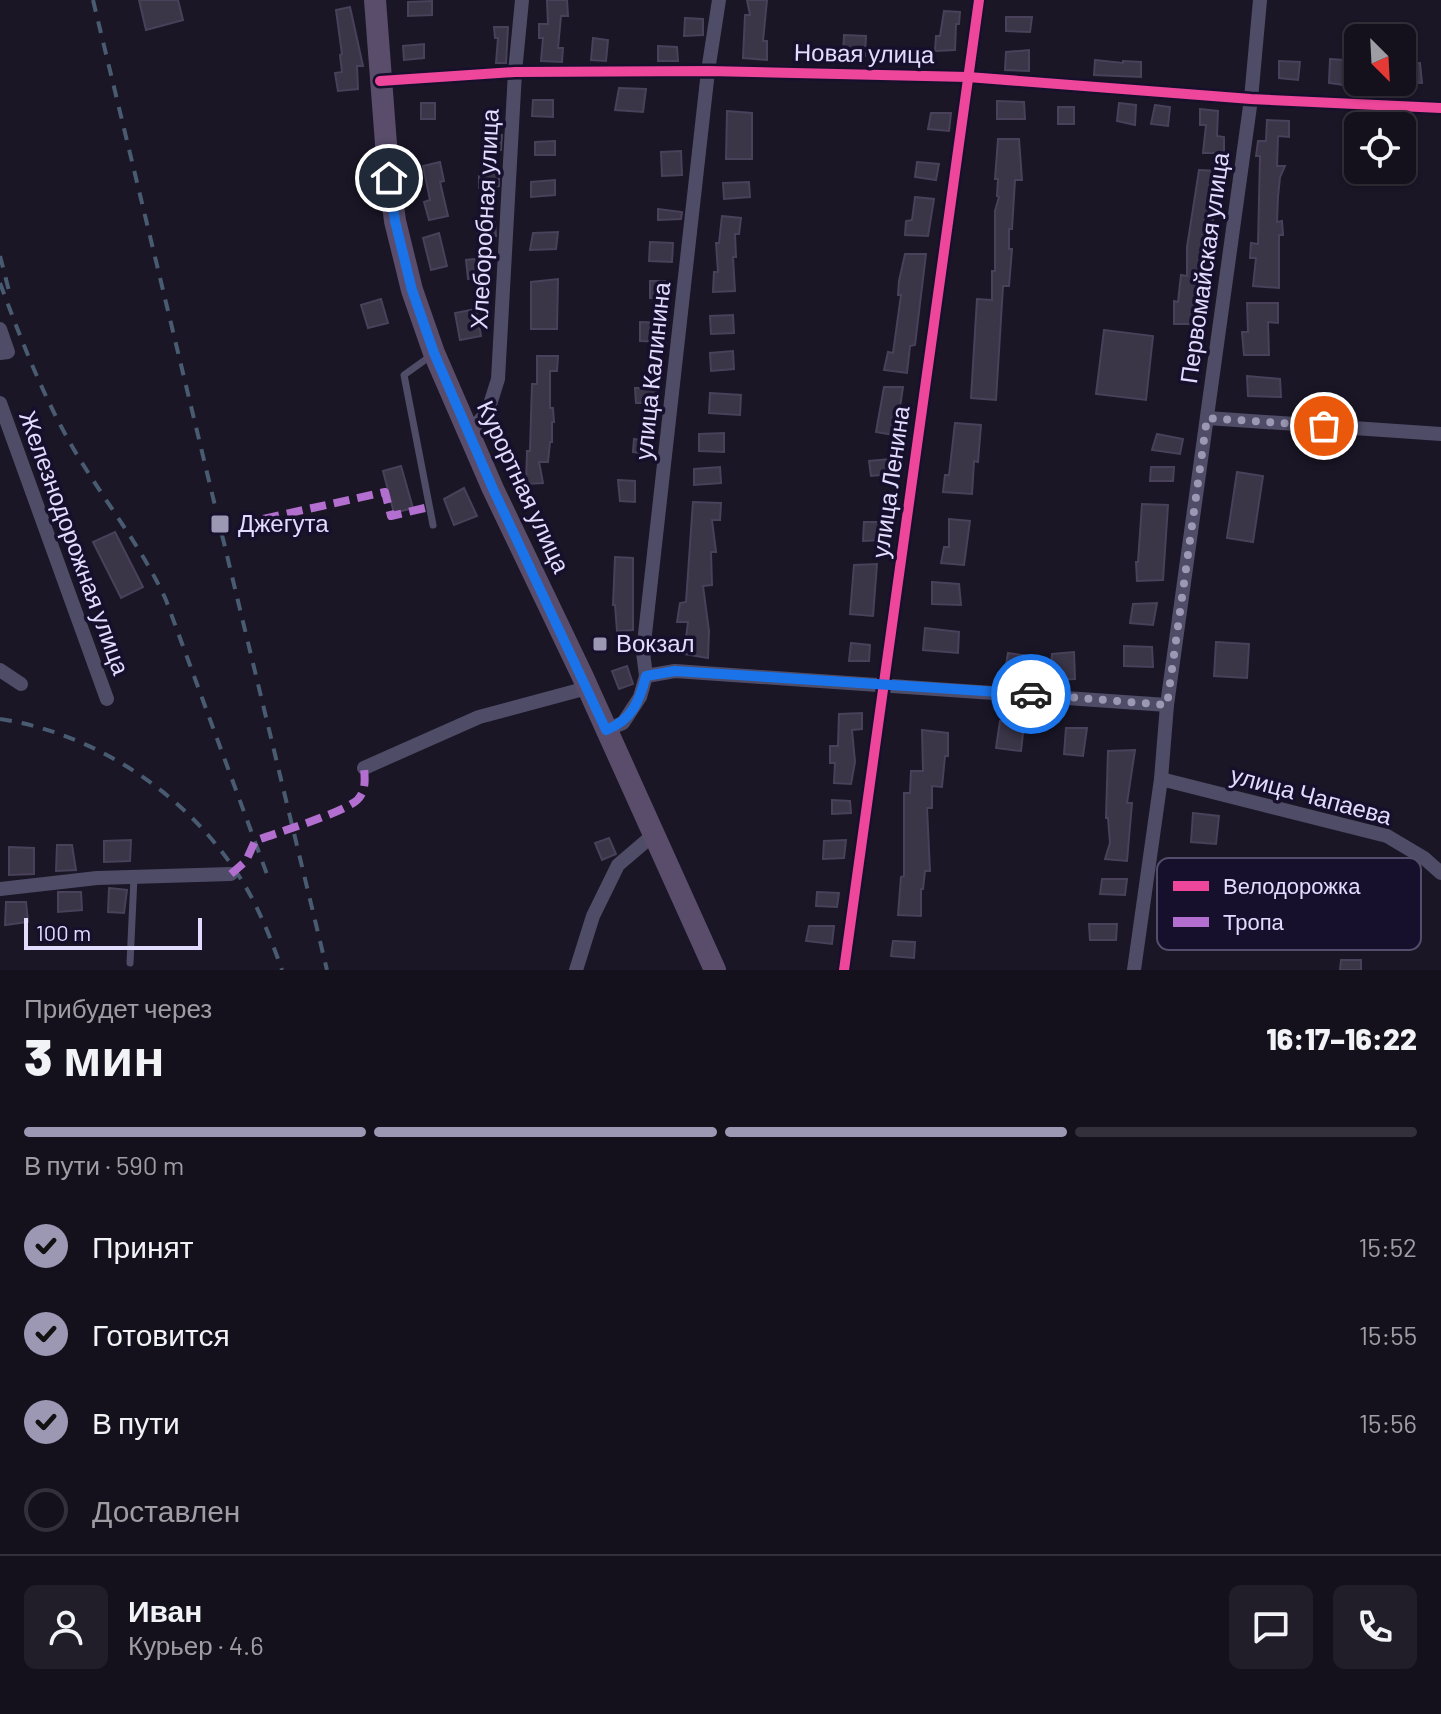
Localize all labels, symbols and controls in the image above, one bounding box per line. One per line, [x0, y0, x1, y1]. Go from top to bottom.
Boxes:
north arrow [1344, 24, 1416, 96]
map controls [1344, 24, 1416, 184]
street label: Новая улица [794, 37, 935, 68]
street label: Хлеборобная улица [463, 107, 504, 330]
button: locate [1344, 112, 1416, 184]
pin [355, 144, 423, 212]
street label: Первомайская улица [1173, 150, 1234, 385]
icon: home [367, 156, 411, 200]
street label: улица Калинина [628, 280, 675, 461]
pin [1290, 392, 1358, 460]
street label: Курортная улица [472, 396, 577, 578]
street label: улица Ленина [864, 403, 915, 560]
icon: bag [1302, 404, 1346, 448]
street label: Железнодорожная улица [14, 407, 137, 679]
place label: Джегута [238, 508, 329, 537]
marker: Джегута [209, 513, 231, 535]
place label: Вокзал [616, 628, 694, 657]
marker: Вокзал [591, 635, 609, 653]
courier [991, 654, 1071, 734]
icon: car [1009, 672, 1053, 716]
street label: улица Чапаева [1228, 759, 1396, 830]
legend [1157, 858, 1421, 950]
text: Велодорожка [1223, 872, 1361, 899]
text: Тропа [1223, 908, 1285, 935]
scale bar [24, 914, 202, 950]
text: 100 m [36, 919, 91, 945]
text: Прибудет через [24, 992, 212, 1023]
text: 16:17–16:22 [1266, 1020, 1417, 1056]
text: 3 мин [24, 1024, 165, 1086]
text: В пути · 590 m [24, 1149, 184, 1180]
icon: check [24, 1224, 68, 1268]
text: Принят [92, 1228, 194, 1264]
text: 15:52 [1358, 1231, 1417, 1262]
icon: check [24, 1312, 68, 1356]
text: Готовится [92, 1316, 230, 1352]
text: 15:55 [1359, 1319, 1417, 1350]
icon: check [24, 1400, 68, 1444]
text: В пути [92, 1404, 180, 1440]
text: 15:56 [1359, 1407, 1417, 1438]
text: Доставлен [92, 1492, 240, 1528]
button: person [24, 1585, 108, 1669]
button: chat [1229, 1585, 1313, 1669]
button: phone [1333, 1585, 1417, 1669]
text: Иван [128, 1592, 202, 1628]
text: Курьер · 4.6 [128, 1629, 264, 1660]

